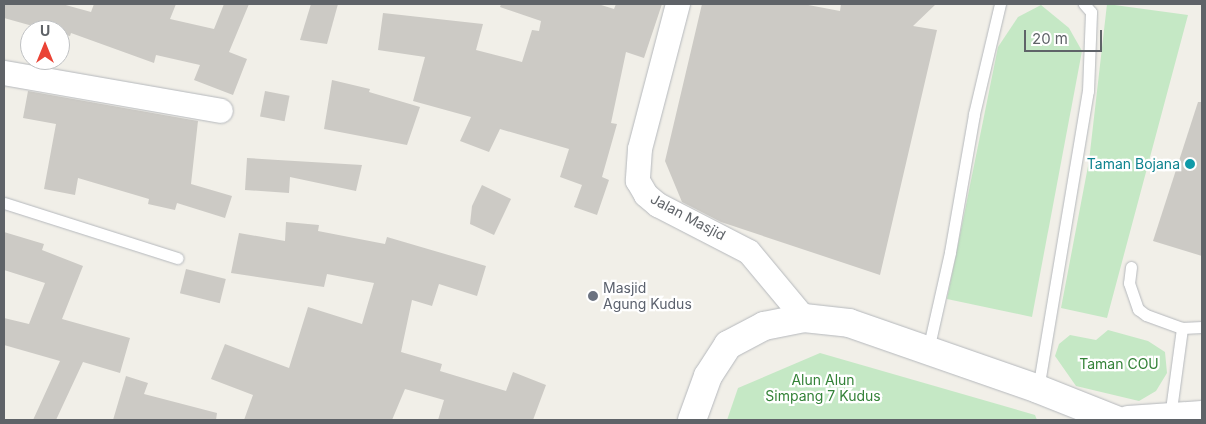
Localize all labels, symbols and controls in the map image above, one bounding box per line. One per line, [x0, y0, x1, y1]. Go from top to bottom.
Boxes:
north arrow [20, 20, 70, 70]
scale bar [1026, 20, 1104, 52]
text: U [40, 22, 50, 39]
text: 20 m [1032, 29, 1068, 48]
place label: Taman Bojana [1087, 156, 1180, 172]
marker: Taman Bojana [1184, 158, 1196, 170]
street label: Jalan Masjid [648, 190, 728, 244]
place label: Masjid Agung Kudus [603, 280, 692, 312]
marker: Masjid Agung Kudus [587, 290, 599, 302]
park label: Taman COU [1079, 356, 1159, 372]
park label: Alun Alun Simpang 7 Kudus [765, 372, 881, 404]

